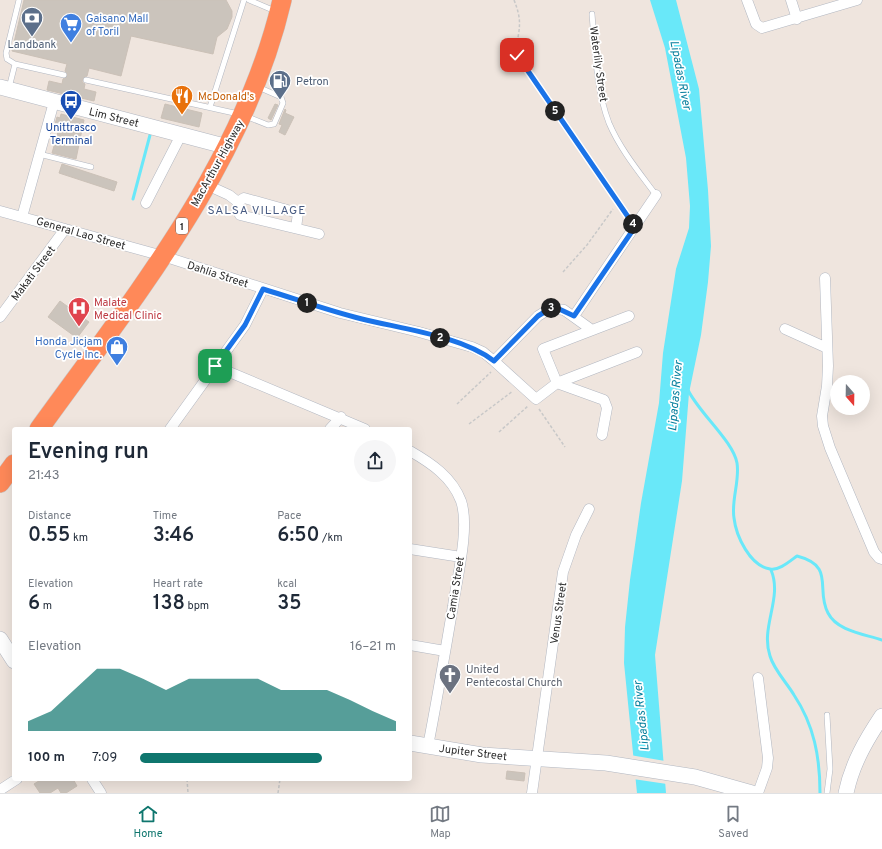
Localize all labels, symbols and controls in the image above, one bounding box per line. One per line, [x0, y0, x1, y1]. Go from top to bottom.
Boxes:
bank icon: Landbank [19, 5, 45, 38]
supermarket icon: Gaisano Mall of Toril [58, 11, 84, 44]
place label: Gaisano Mall of Toril [86, 12, 148, 39]
street label: Waterlily Street [586, 25, 610, 103]
place label: Landbank [8, 38, 57, 52]
pin [500, 38, 534, 72]
water label: Lipadas River [665, 39, 695, 113]
icon: check [506, 44, 528, 66]
fuel station icon: Petron [267, 68, 293, 101]
place label: Petron [296, 75, 329, 89]
restaurant icon: McDonald's [169, 83, 195, 116]
bus stop icon: Unittrasco Terminal [58, 88, 84, 121]
place label: McDonald's [198, 90, 254, 104]
pin: 5 [545, 101, 565, 121]
text: 5 [552, 104, 558, 118]
street label: Lim Street [87, 105, 140, 131]
street label: MacArthur Highway [188, 117, 248, 209]
place label: Unittrasco Terminal [46, 121, 96, 148]
district label: SALSA VILLAGE [207, 203, 307, 219]
street label: General Lao Street [34, 214, 127, 253]
pin: 4 [623, 214, 643, 234]
text: 4 [629, 217, 637, 231]
road number: 1 [176, 218, 188, 234]
street label: Makati Street [9, 243, 59, 304]
street label: Dahlia Street [185, 258, 250, 291]
pin: 1 [297, 293, 317, 313]
hospital icon: Malate Medical Clinic [66, 295, 92, 328]
place label: Malate Medical Clinic [94, 296, 162, 323]
text: 1 [305, 296, 309, 310]
pin: 3 [541, 298, 561, 318]
text: 3 [548, 301, 554, 315]
pin: 2 [430, 328, 450, 348]
text: 2 [437, 331, 443, 345]
shop icon: Honda Jicjam Cycle Inc. [104, 334, 130, 367]
place label: Honda Jicjam Cycle Inc. [35, 335, 102, 362]
pin [198, 349, 232, 383]
icon: arrive [204, 355, 226, 377]
water label: Lipadas River [665, 359, 687, 432]
north arrow [830, 375, 870, 415]
map controls [830, 375, 870, 415]
text: Evening run [28, 439, 149, 466]
button: share [354, 440, 396, 482]
text: 21:43 [28, 468, 60, 484]
text: Distance [28, 509, 71, 523]
text: Time [153, 509, 177, 523]
text: Pace [277, 509, 302, 523]
text: 0.55 [28, 523, 70, 549]
text: 3:46 [153, 523, 194, 549]
text: 6:50 [277, 523, 320, 549]
text: km [70, 531, 88, 545]
text: /km [320, 531, 343, 545]
street label: Camia Street [444, 556, 468, 621]
text: Elevation [28, 577, 73, 591]
text: Heart rate [153, 577, 203, 591]
text: kcal [277, 577, 297, 591]
street label: Venus Street [548, 581, 570, 645]
text: 6 [28, 591, 40, 617]
text: 138 [153, 591, 185, 617]
text: 35 [277, 591, 302, 617]
text: m [40, 599, 52, 613]
text: bpm [185, 599, 209, 613]
text: Elevation [28, 639, 81, 655]
text: 16–21 m [350, 639, 396, 655]
church icon: United Pentecostal Church [437, 662, 463, 695]
place label: United Pentecostal Church [466, 663, 562, 690]
water label: Lipadas River [630, 679, 654, 752]
street label: Jupiter Street [438, 742, 508, 764]
text: 100 m [28, 750, 65, 766]
text: 7:09 [92, 750, 117, 766]
tab: Home [133, 803, 163, 841]
tab: Map [429, 803, 451, 841]
tab: Saved [718, 803, 749, 841]

